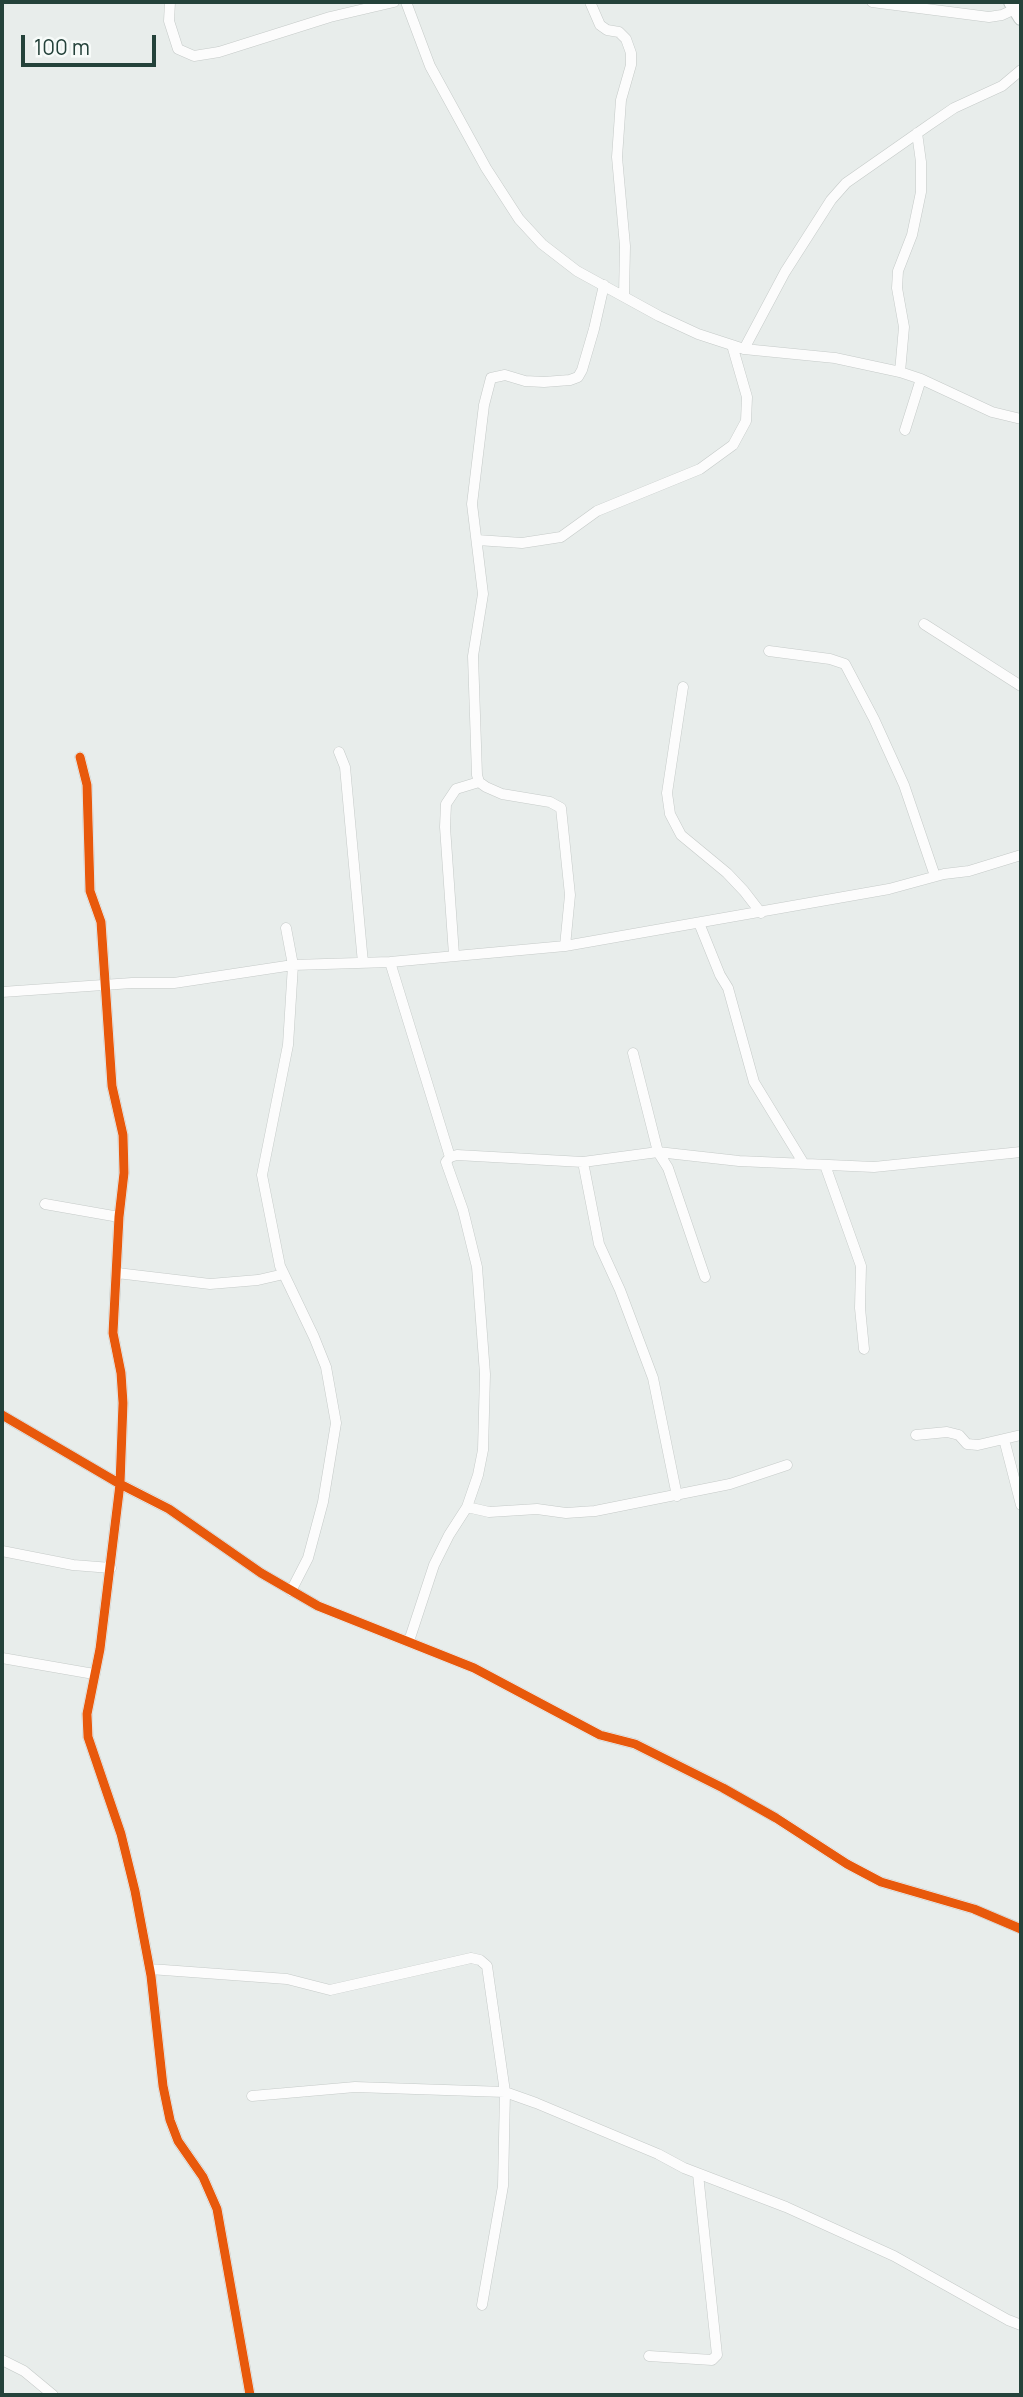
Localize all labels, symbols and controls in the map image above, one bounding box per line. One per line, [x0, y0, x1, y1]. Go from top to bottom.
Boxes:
scale bar [24, 21, 159, 65]
text: 100 m [34, 33, 90, 61]

